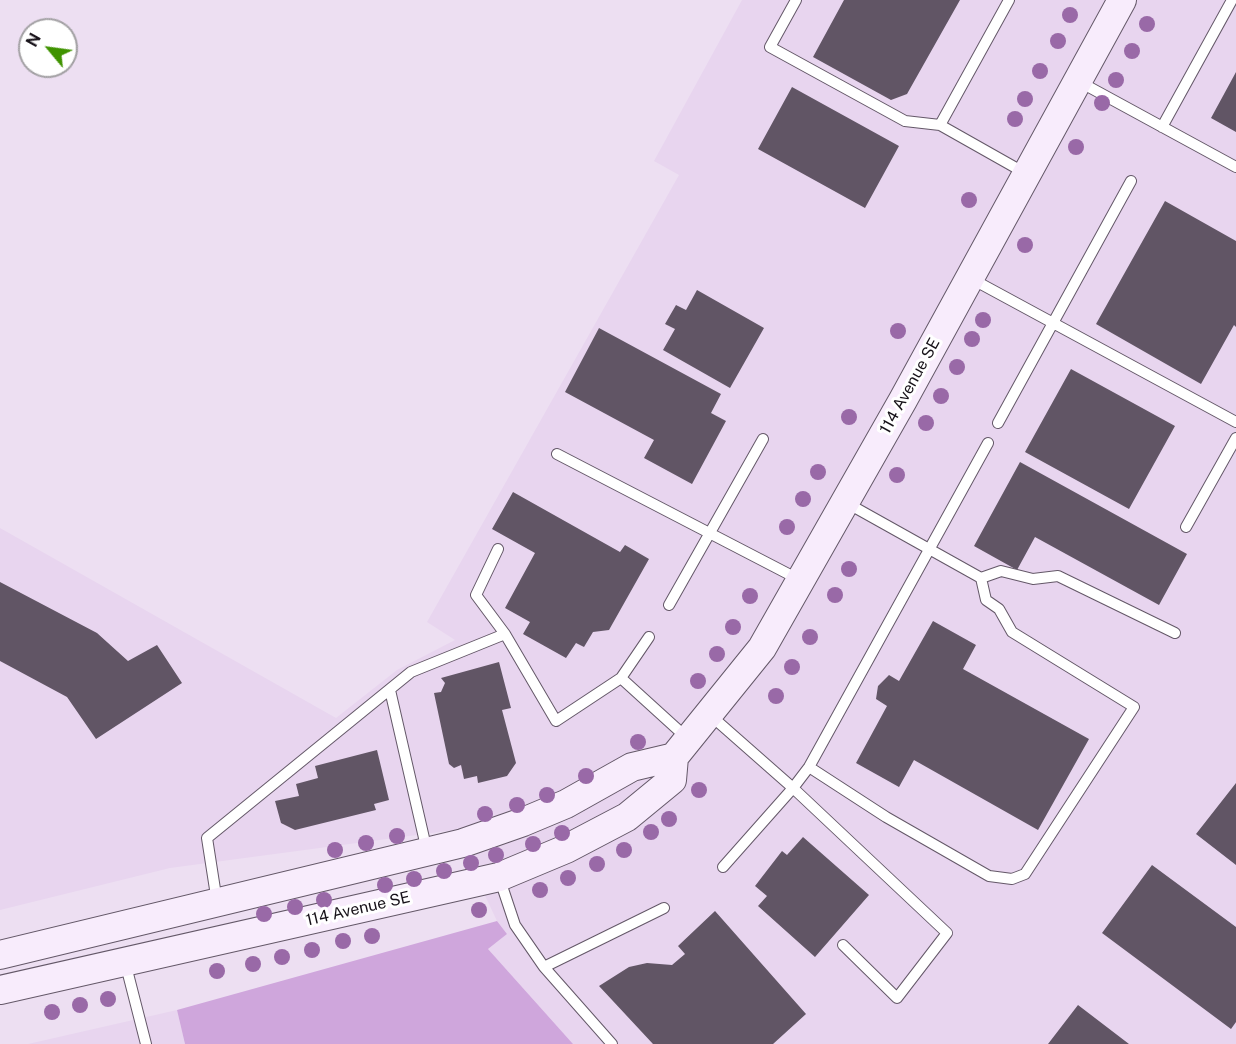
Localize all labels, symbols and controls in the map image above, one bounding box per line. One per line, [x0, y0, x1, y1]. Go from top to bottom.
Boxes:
north arrow [18, 18, 78, 78]
text: N [22, 30, 45, 50]
street label: 114 Avenue SE [876, 335, 944, 437]
street label: 114 Avenue SE [304, 888, 412, 930]

